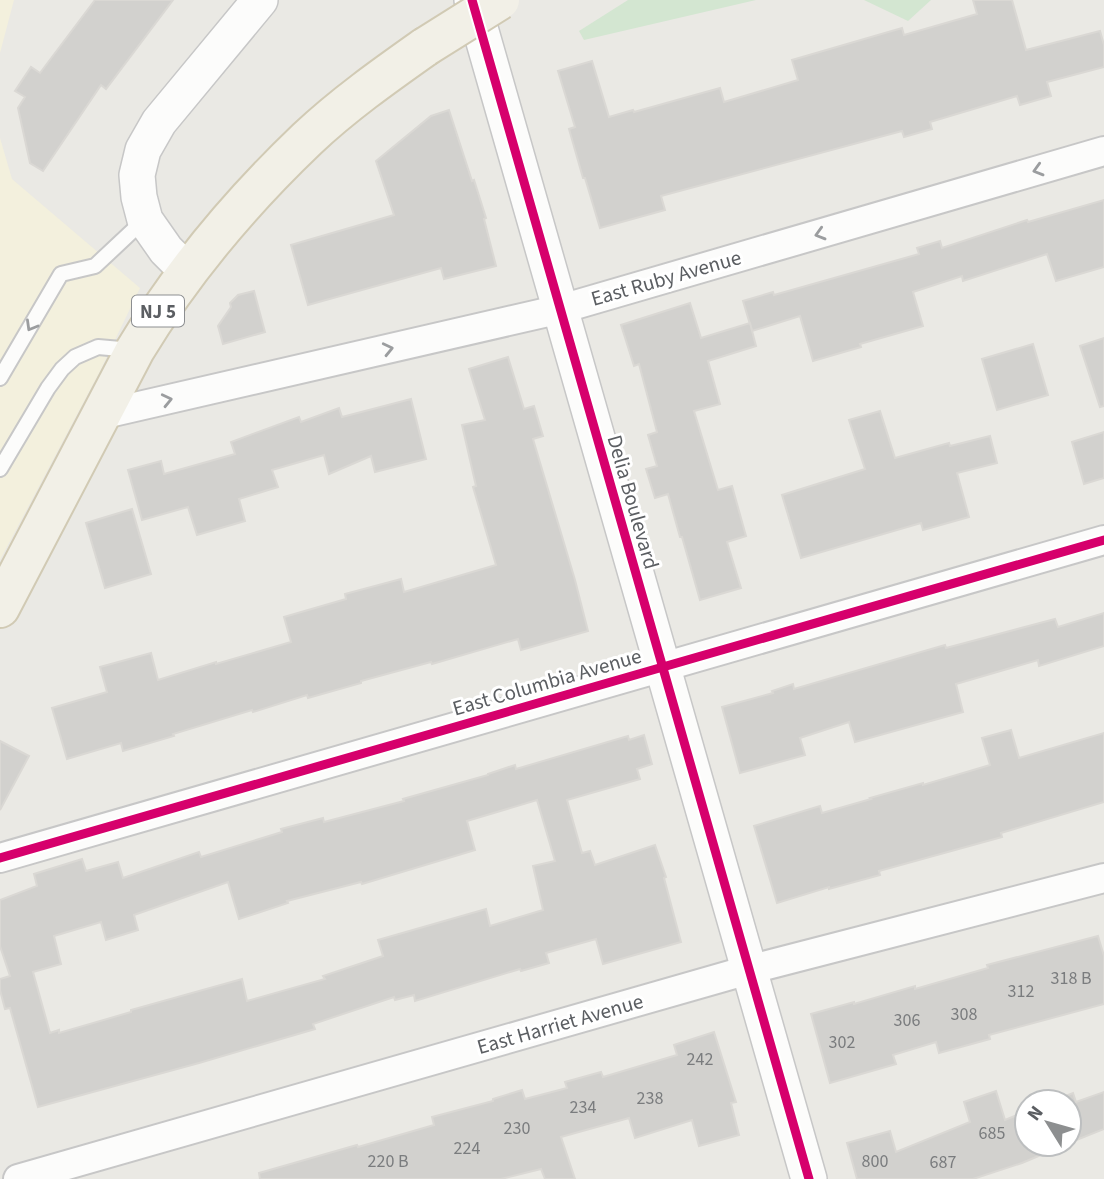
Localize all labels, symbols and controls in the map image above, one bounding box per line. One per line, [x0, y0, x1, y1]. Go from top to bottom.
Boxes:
one-way arrow [1033, 162, 1045, 177]
one-way arrow [814, 225, 826, 240]
street label: East Ruby Avenue [587, 242, 745, 314]
road number: NJ 5 [132, 296, 184, 326]
one-way arrow [26, 319, 39, 332]
one-way arrow [382, 342, 394, 357]
one-way arrow [161, 393, 173, 408]
street label: Delia Boulevard [600, 431, 666, 573]
street label: East Columbia Avenue [449, 641, 645, 723]
house number: 318 B [1050, 966, 1092, 991]
house number: 312 [1008, 979, 1034, 1004]
street label: East Harriet Avenue [473, 986, 647, 1062]
house number: 308 [951, 1002, 977, 1027]
house number: 306 [894, 1008, 920, 1033]
house number: 302 [829, 1030, 855, 1055]
house number: 242 [687, 1047, 713, 1072]
house number: 238 [637, 1086, 663, 1111]
north arrow [1013, 1088, 1083, 1158]
house number: 234 [570, 1095, 596, 1120]
text: N [1021, 1100, 1050, 1127]
house number: 230 [504, 1116, 530, 1141]
house number: 685 [979, 1121, 1005, 1146]
house number: 224 [454, 1136, 480, 1161]
house number: 220 B [367, 1149, 409, 1174]
house number: 800 [862, 1149, 888, 1174]
house number: 687 [930, 1150, 956, 1175]

